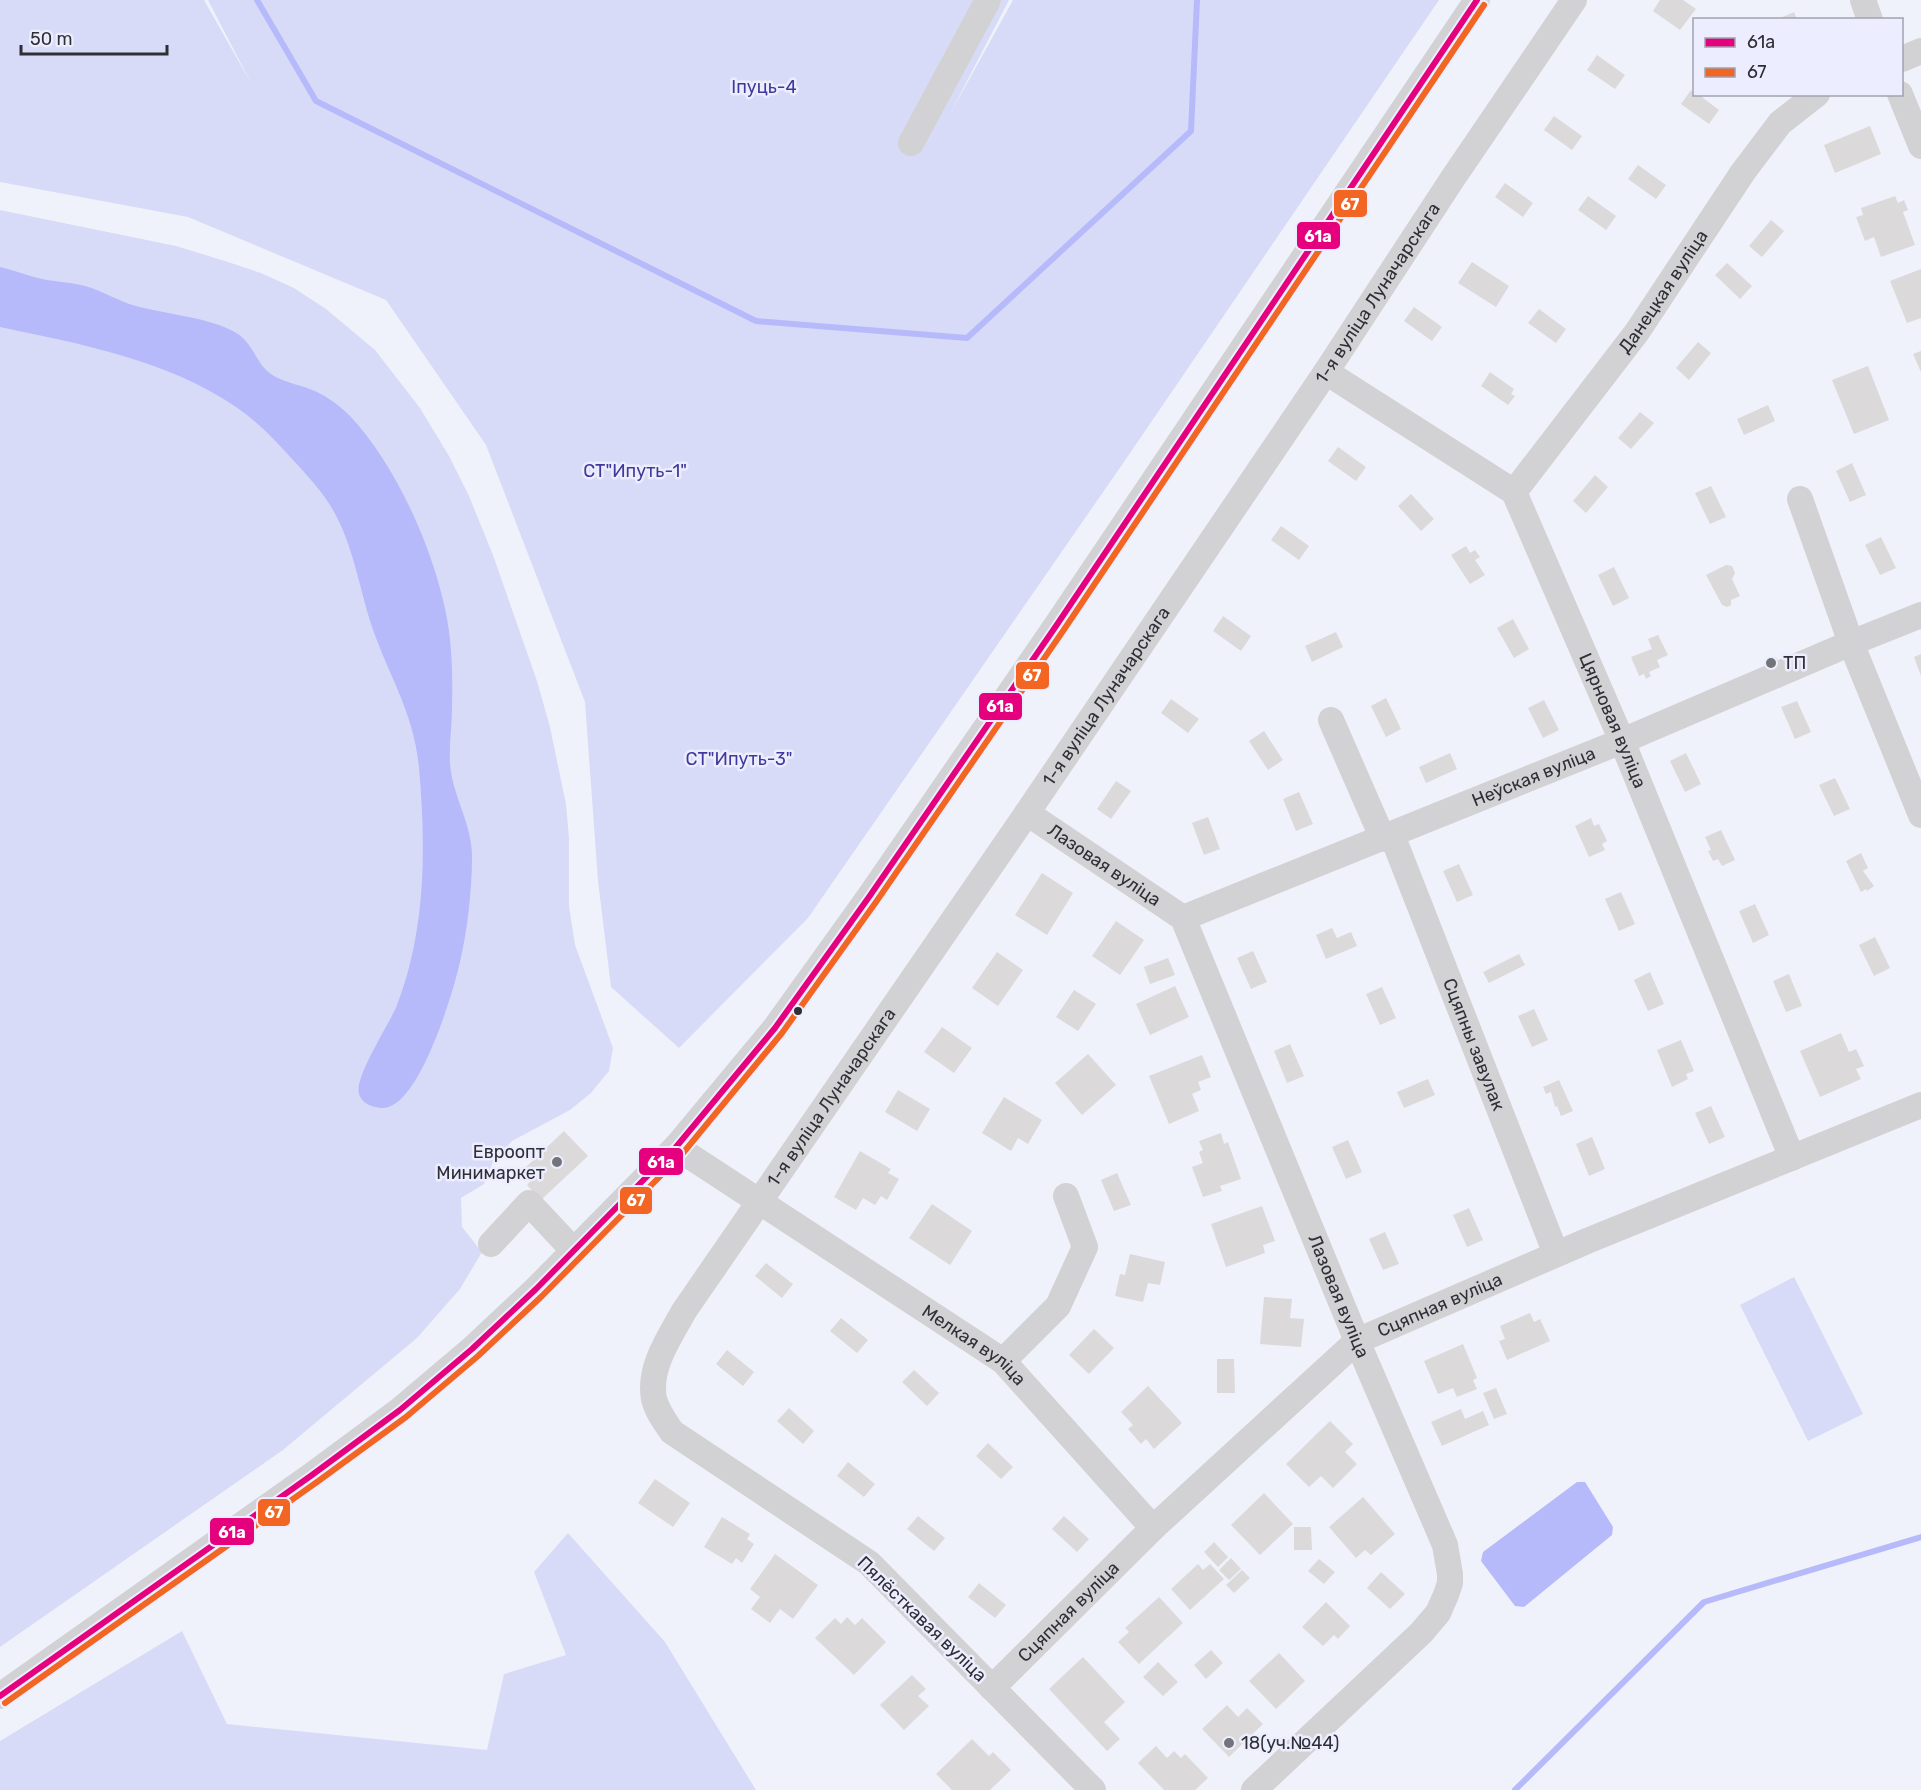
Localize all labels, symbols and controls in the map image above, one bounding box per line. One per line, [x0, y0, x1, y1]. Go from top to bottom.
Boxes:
scale bar [21, 18, 166, 56]
legend [1693, 18, 1903, 96]
text: 50 m [30, 28, 73, 50]
text: 61а [1747, 31, 1775, 53]
text: 67 [1747, 61, 1767, 83]
park label: Іпуць-4 [731, 76, 797, 98]
line badge: 67 [1333, 189, 1368, 218]
text: 67 [1340, 195, 1360, 214]
street label: 1-я вуліца Луначарскага [1310, 199, 1445, 388]
line badge: 61а [1296, 221, 1341, 250]
street label: Данецкая вуліца [1614, 226, 1713, 358]
text: 61а [1304, 227, 1332, 246]
park label: СТ"Ипуть-1" [583, 460, 687, 482]
street label: 1-я вуліца Луначарскага [1038, 602, 1175, 790]
street label: Цярновая вуліца [1574, 650, 1651, 791]
place label: ТП [1783, 652, 1806, 674]
marker: ТП [1764, 656, 1778, 670]
line badge: 67 [1015, 661, 1050, 690]
text: 67 [1022, 666, 1042, 685]
line badge: 61а [978, 692, 1023, 721]
text: 61а [986, 697, 1014, 716]
street label: Неўская вуліца [1469, 742, 1599, 811]
park label: СТ"Ипуть-3" [685, 748, 793, 770]
street label: Лазовая вуліца [1043, 819, 1165, 911]
street label: Сцяпны завулак [1438, 975, 1510, 1114]
street label: 1-я вуліца Луначарскага [762, 1004, 900, 1190]
unlabelled marker [792, 1005, 804, 1017]
place label: Евроопт Минимаркет [436, 1141, 545, 1184]
line badge: 61а [638, 1147, 684, 1176]
text: 61а [647, 1153, 675, 1172]
marker: Евроопт Минимаркет [550, 1155, 564, 1169]
line badge: 67 [619, 1186, 653, 1215]
text: 67 [626, 1191, 646, 1210]
street label: Лазовая вуліца [1303, 1231, 1374, 1361]
street label: Сцяпная вуліца [1374, 1268, 1506, 1342]
street label: Мелкая вуліца [918, 1300, 1031, 1390]
line badge: 67 [257, 1498, 291, 1527]
text: 67 [264, 1503, 284, 1522]
line badge: 61а [209, 1517, 255, 1546]
text: 61а [218, 1523, 246, 1542]
street label: Пялёсткавая вуліца [853, 1552, 991, 1686]
street label: Сцяпная вуліца [1013, 1557, 1124, 1667]
place label: 18(уч.№44) [1241, 1732, 1339, 1754]
marker: 18(уч.№44) [1222, 1736, 1236, 1750]

